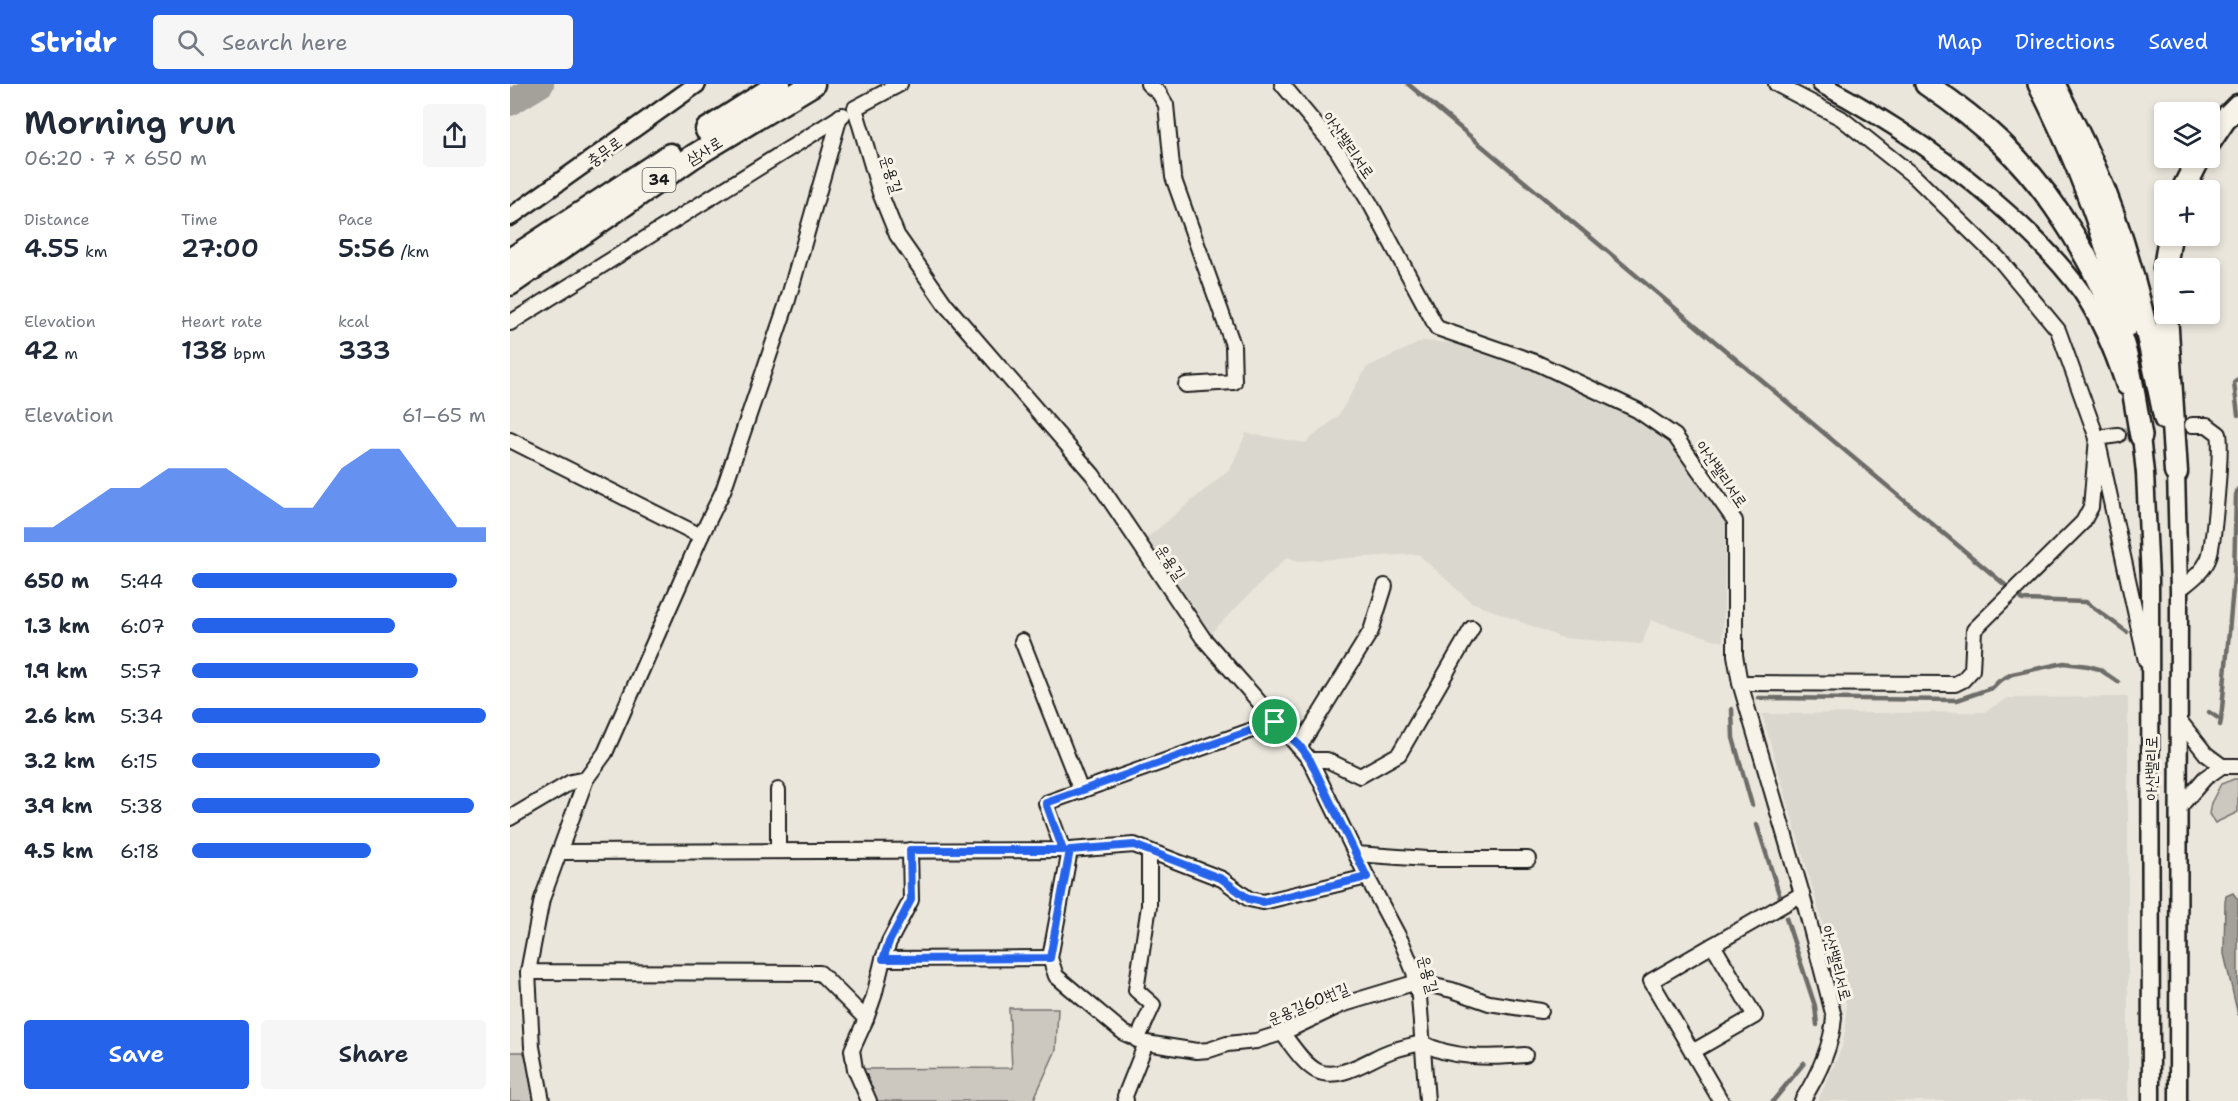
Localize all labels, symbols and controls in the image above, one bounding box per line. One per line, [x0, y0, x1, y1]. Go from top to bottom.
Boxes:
search box [153, 15, 573, 69]
text: Stridr [30, 23, 117, 61]
icon: search [174, 26, 207, 59]
text: Search here [222, 28, 348, 57]
text: Map [1937, 28, 1982, 56]
text: Directions [2015, 28, 2115, 56]
text: Saved [2148, 28, 2208, 56]
text: Morning run [24, 100, 236, 145]
map controls [2154, 102, 2220, 324]
button: layers [2154, 102, 2220, 168]
button: share [423, 104, 486, 167]
street label: 아산밸리서로 [1318, 108, 1379, 183]
street label: 삼사로 [682, 131, 726, 170]
street label: 충무로 [582, 132, 626, 171]
text: 06:20 · 7 × 650 m [24, 145, 207, 171]
street label: 운용길 [876, 153, 907, 196]
road number: 34 [642, 168, 676, 192]
button: + [2154, 180, 2220, 246]
text: Distance [24, 209, 90, 230]
text: Time [181, 209, 218, 230]
text: Pace [338, 209, 373, 230]
text: 4.55 [24, 230, 79, 265]
text: 27:00 [181, 230, 259, 265]
text: 5:56 [338, 230, 395, 265]
text: km [79, 241, 108, 262]
text: /km [395, 241, 429, 262]
button: − [2154, 258, 2220, 324]
text: Elevation [24, 311, 96, 332]
text: Heart rate [181, 311, 263, 332]
text: kcal [338, 311, 369, 332]
text: 42 [24, 332, 59, 367]
text: 138 [181, 332, 228, 367]
text: 333 [338, 332, 391, 367]
text: m [59, 343, 78, 364]
text: bpm [228, 343, 265, 364]
text: Elevation [24, 402, 114, 428]
text: 61–65 m [402, 402, 486, 428]
street label: 아산밸리서로 [1691, 437, 1752, 512]
street label: 운용길 [1151, 540, 1190, 584]
text: 650 m [24, 568, 89, 594]
text: 5:44 [120, 568, 163, 594]
text: 1.3 km [24, 613, 90, 639]
text: 6:07 [120, 613, 165, 639]
text: 1.9 km [24, 658, 87, 684]
text: 5:57 [120, 658, 162, 684]
pin [1249, 696, 1300, 747]
text: 2.6 km [24, 703, 95, 729]
text: 5:34 [120, 703, 163, 729]
icon: arrive [1258, 705, 1291, 738]
street label: 아산밸리로 [2141, 736, 2162, 800]
text: 3.2 km [24, 748, 95, 774]
text: 6:15 [120, 748, 158, 774]
text: 3.9 km [24, 793, 93, 819]
text: 5:38 [120, 793, 163, 819]
text: 4.5 km [24, 838, 93, 864]
text: 6:18 [120, 838, 159, 864]
street label: 아산밸리서로 [1816, 923, 1857, 1003]
street label: 운용길 [1413, 953, 1444, 996]
street label: 운용길60번길 [1264, 978, 1352, 1029]
button: Save [24, 1020, 249, 1089]
button: Share [261, 1020, 486, 1089]

